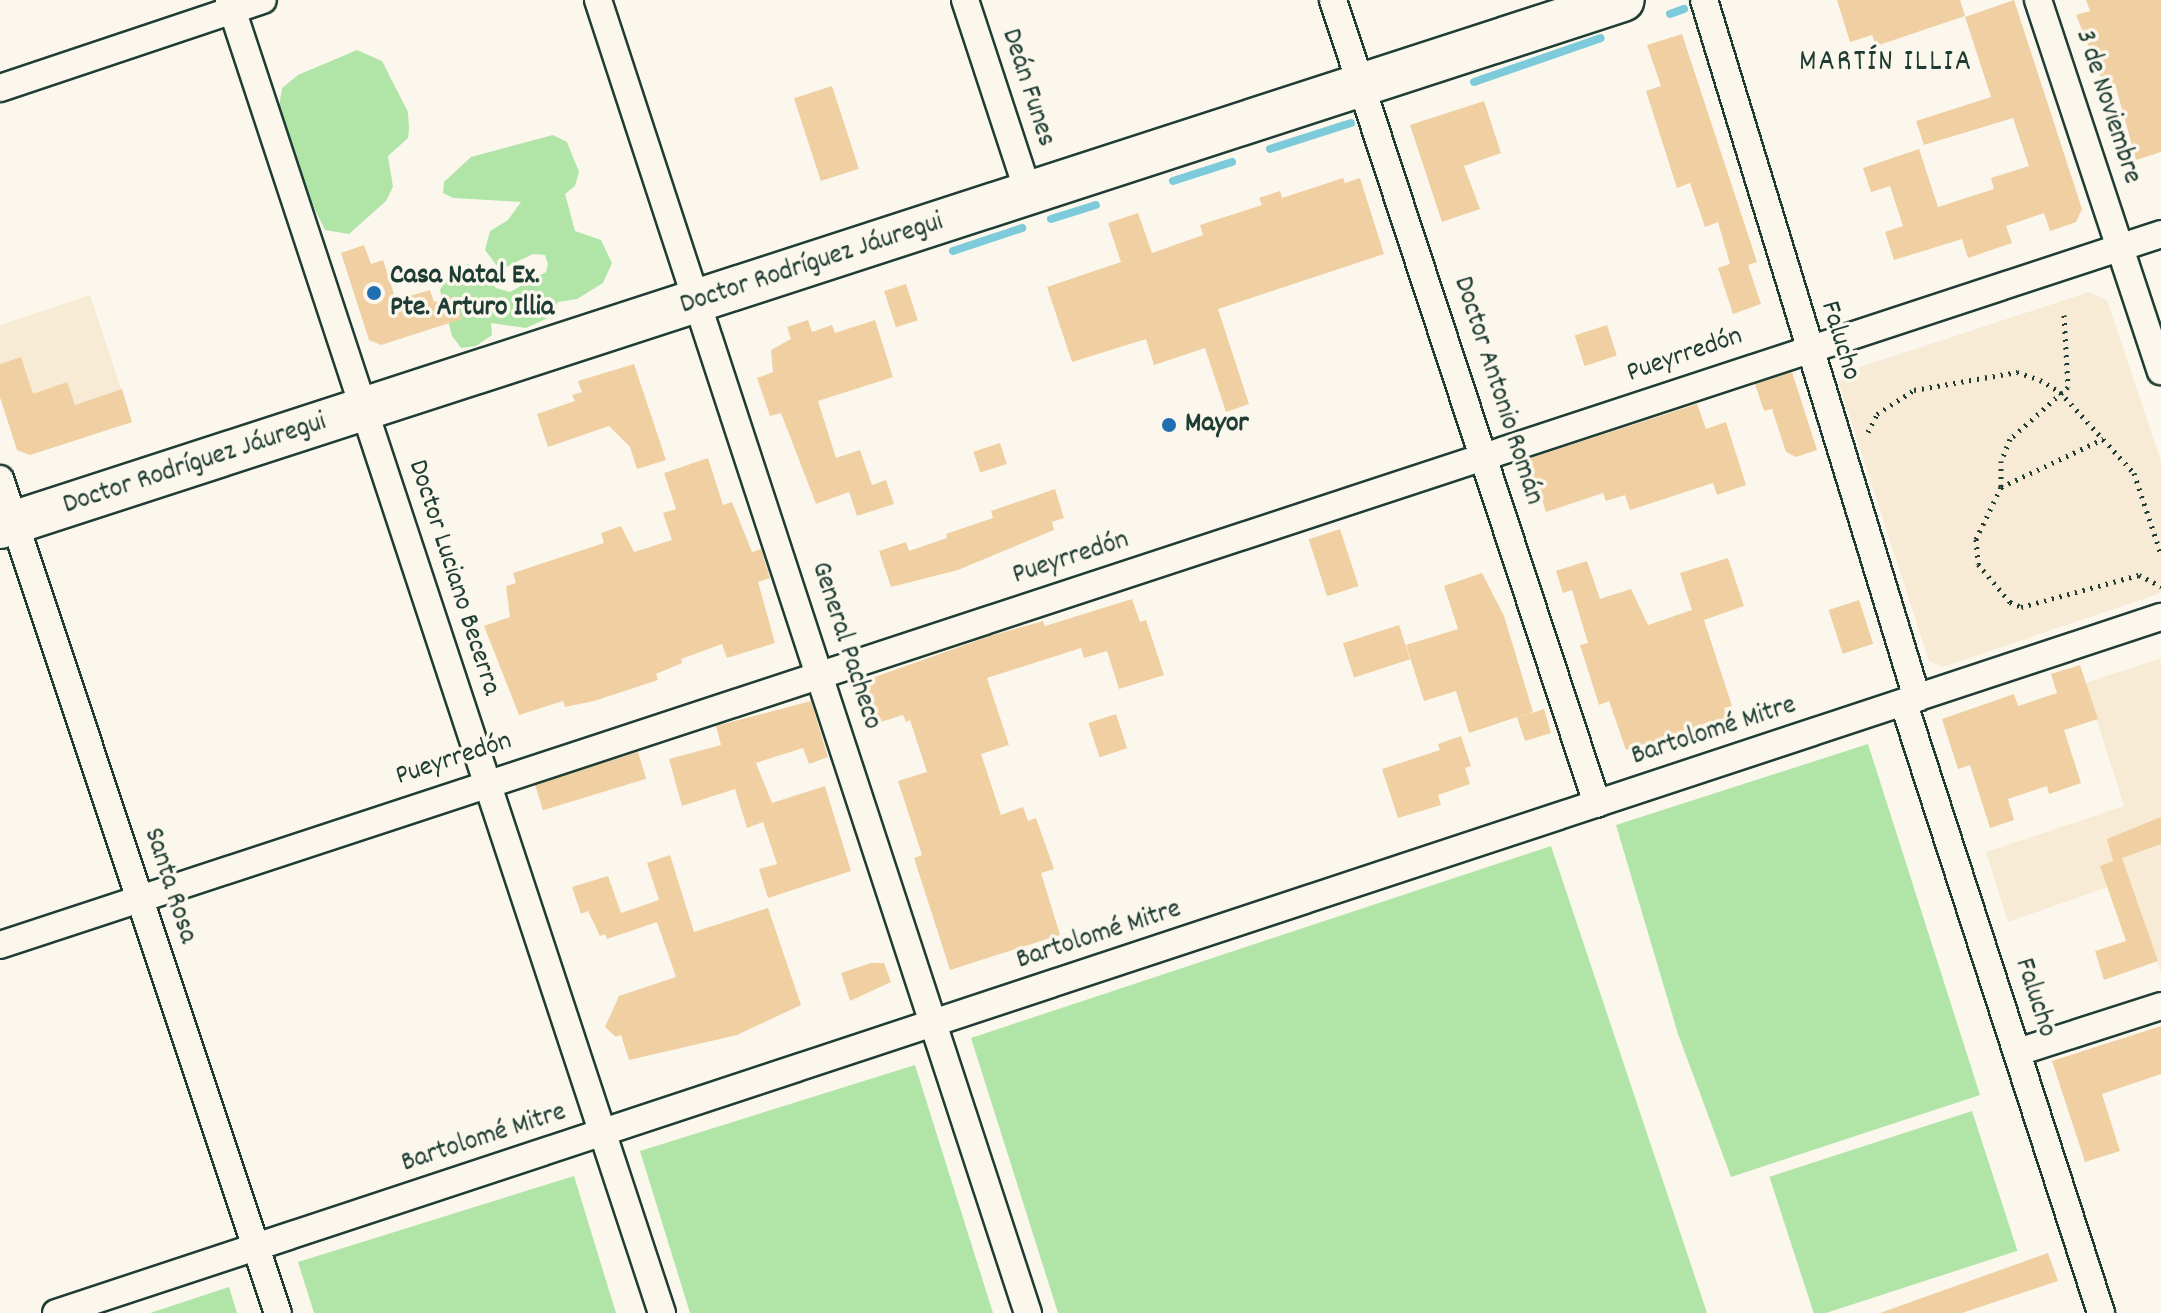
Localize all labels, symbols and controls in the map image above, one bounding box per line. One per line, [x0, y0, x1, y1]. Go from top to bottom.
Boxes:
street label: Deán Funes [992, 25, 1062, 151]
street label: 3 de Noviembre [2066, 26, 2148, 188]
district label: MARTÍN ILLIA [1799, 46, 1973, 82]
street label: Doctor Rodríguez Jáuregui [676, 207, 948, 323]
place label: Casa Natal Ex. Pte. Arturo Illia [390, 260, 554, 326]
street label: Doctor Antonio Román [1444, 273, 1550, 509]
marker: Casa Natal Ex. Pte. Arturo Illia [365, 284, 383, 302]
street label: Falucho [1811, 297, 1867, 385]
street label: Pueyrredón [1623, 321, 1747, 391]
street label: Doctor Rodríguez Jáuregui [59, 407, 331, 523]
place label: Mayor [1185, 408, 1249, 442]
marker: Mayor [1160, 416, 1178, 434]
street label: Doctor Luciano Becerra [399, 456, 507, 700]
street label: Pueyrredón [1009, 524, 1133, 594]
street label: General Pacheco [802, 558, 888, 734]
street label: Bartolomé Mitre [1627, 690, 1801, 774]
street label: Pueyrredón [392, 725, 516, 795]
street label: Santa Rosa [135, 824, 203, 948]
street label: Bartolomé Mitre [1012, 894, 1186, 978]
street label: Falucho [2006, 954, 2062, 1042]
street label: Bartolomé Mitre [397, 1097, 571, 1181]

